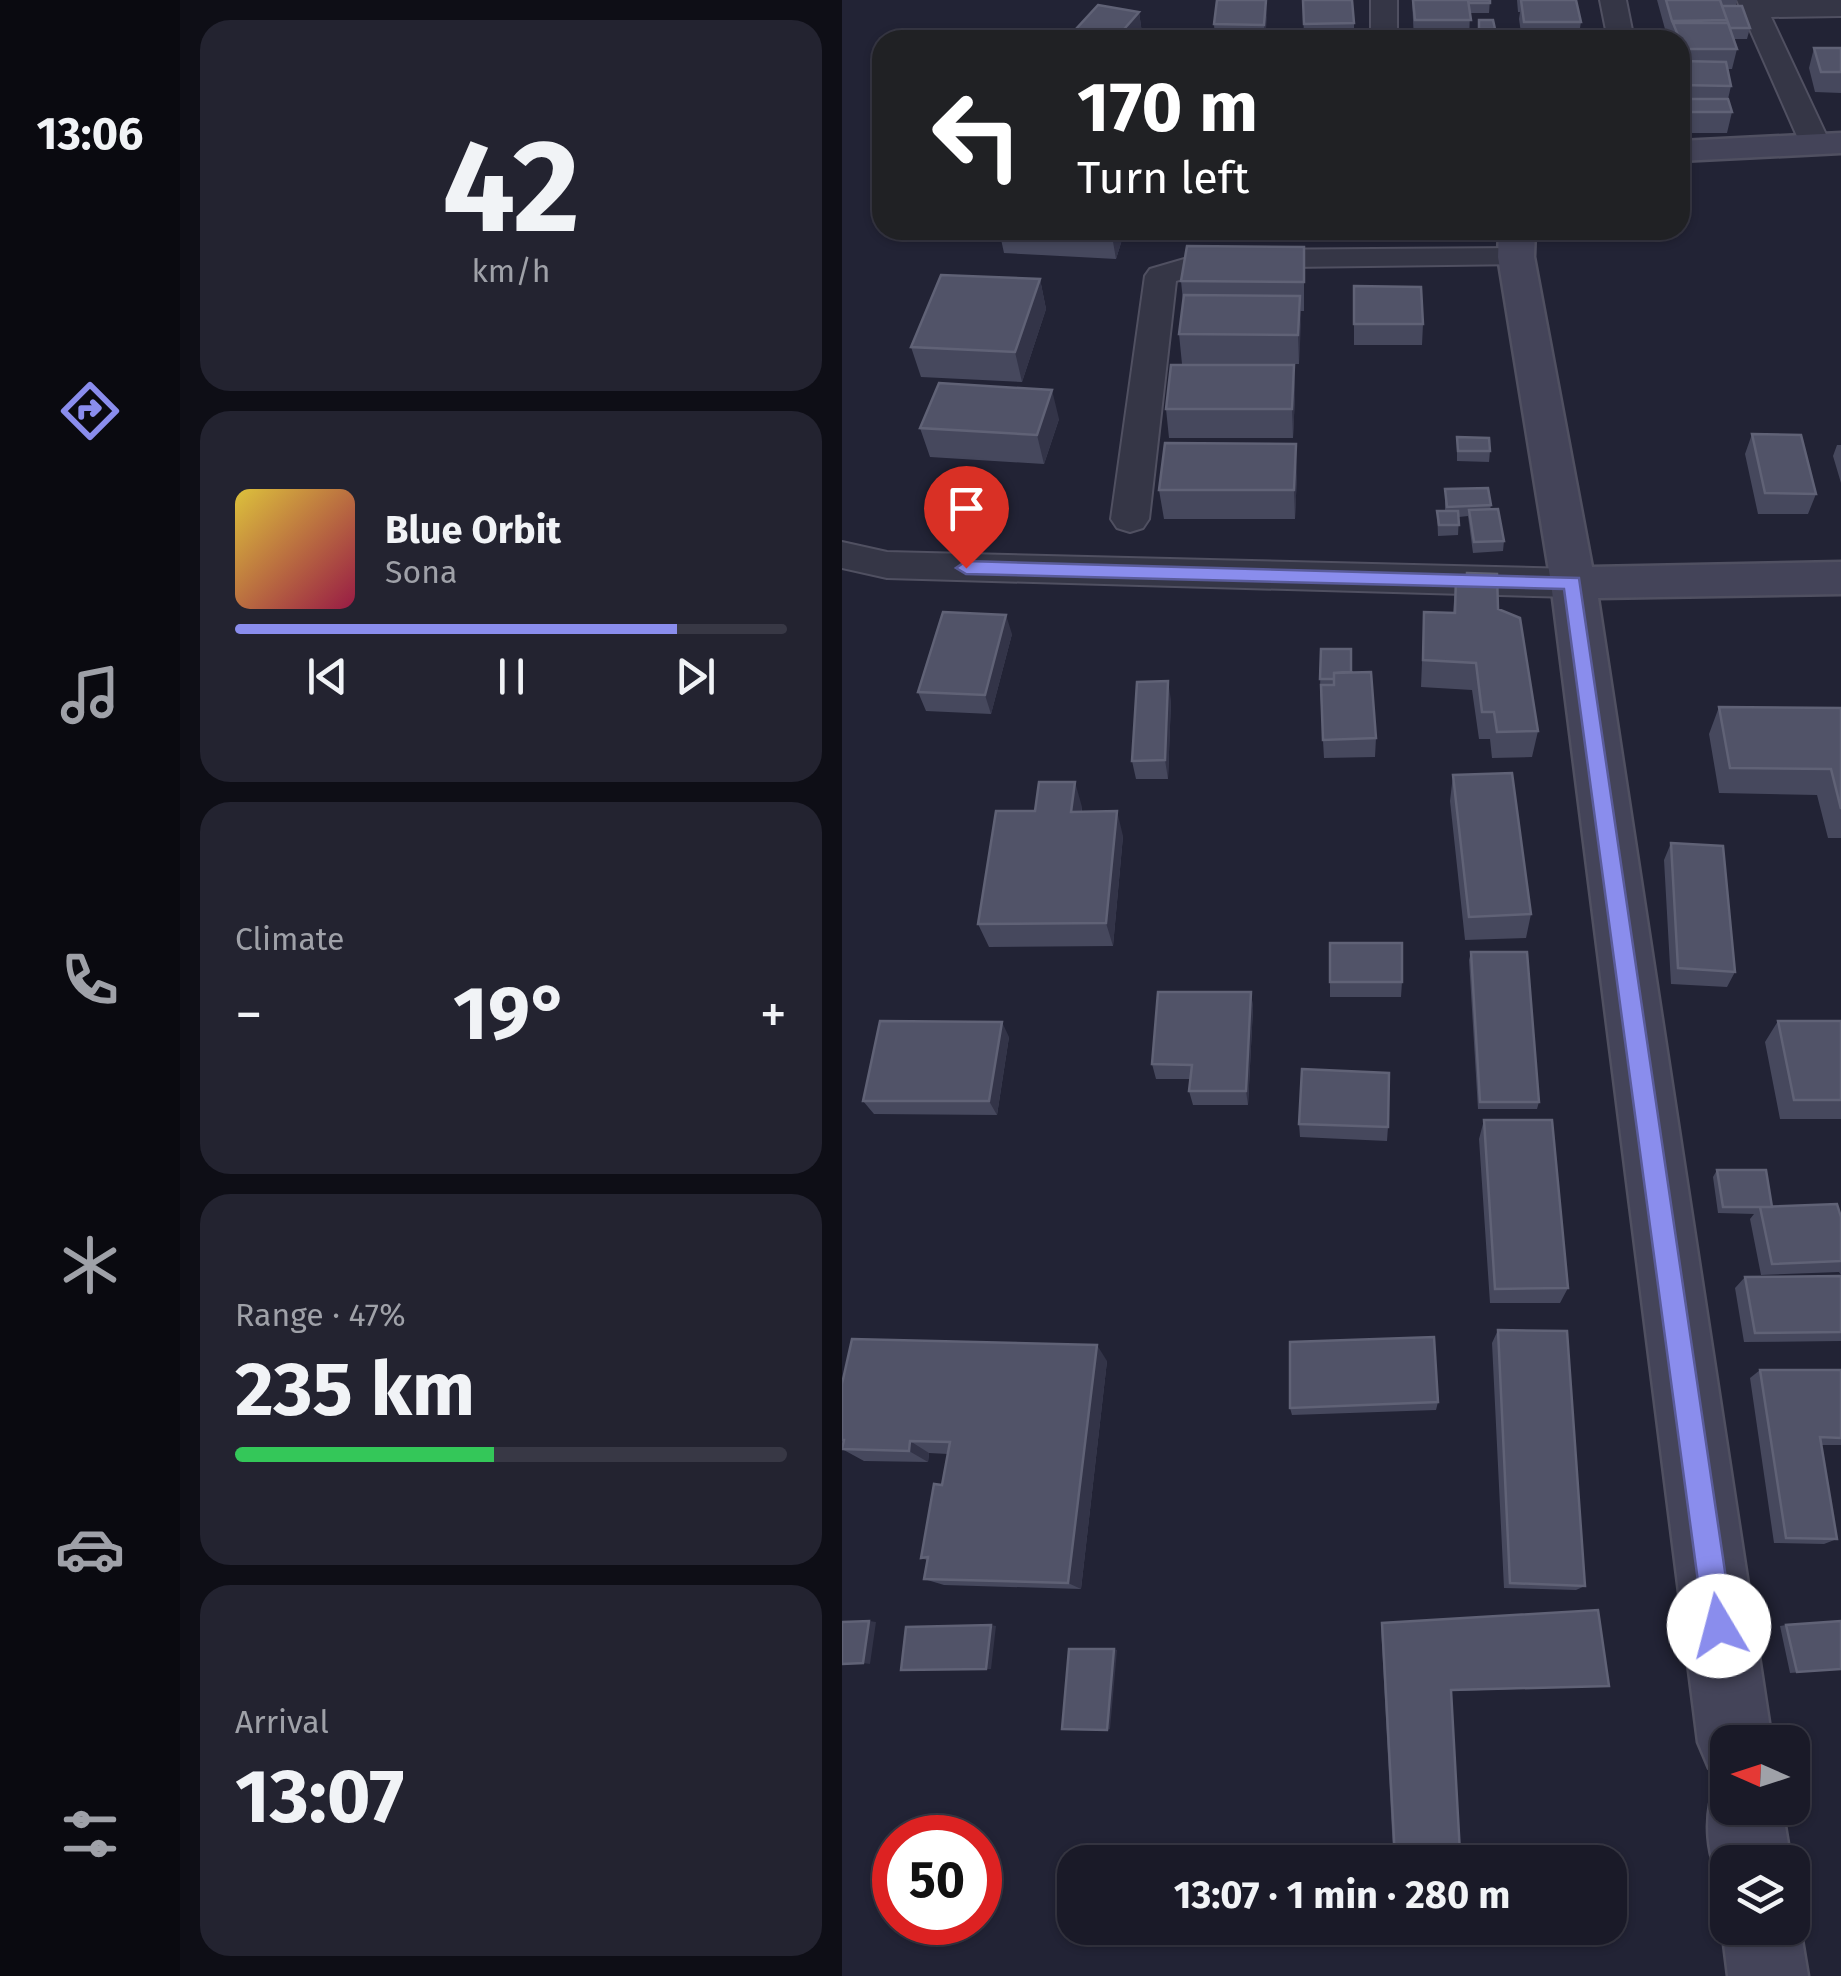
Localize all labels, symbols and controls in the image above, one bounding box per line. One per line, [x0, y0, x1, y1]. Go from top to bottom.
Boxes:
text: 170 m [1077, 66, 1258, 150]
icon: left [912, 70, 1042, 200]
text: 13:06 [37, 107, 143, 161]
text: 42 [442, 109, 580, 265]
text: Turn left [1077, 151, 1249, 205]
text: km/h [471, 252, 551, 290]
icon: directions [55, 376, 125, 446]
pin [924, 466, 1009, 569]
icon: arrive [939, 481, 994, 536]
text: Blue Orbit [385, 507, 561, 553]
text: Sona [385, 553, 457, 591]
icon: previous [300, 649, 355, 704]
icon: pause [484, 649, 539, 704]
icon: next [668, 649, 723, 704]
icon: music [55, 660, 125, 730]
text: Climate [235, 920, 344, 958]
icon: phone [55, 945, 125, 1015]
text: 19° [453, 969, 569, 1059]
text: − [235, 982, 263, 1048]
text: + [760, 982, 787, 1048]
icon: climate [55, 1230, 125, 1300]
text: Range · 47% [235, 1296, 406, 1334]
text: 235 km [235, 1345, 475, 1435]
icon: car [55, 1514, 125, 1584]
position arrow [1667, 1574, 1771, 1678]
text: Arrival [235, 1703, 329, 1741]
north arrow [1710, 1725, 1810, 1825]
map controls [1710, 1725, 1810, 1945]
text: 13:07 [235, 1752, 404, 1842]
icon: filters [55, 1799, 125, 1869]
speed limit sign: 50 [872, 1815, 1002, 1945]
button: layers [1710, 1845, 1810, 1945]
text: 13:07 · 1 min · 280 m [1174, 1872, 1510, 1918]

